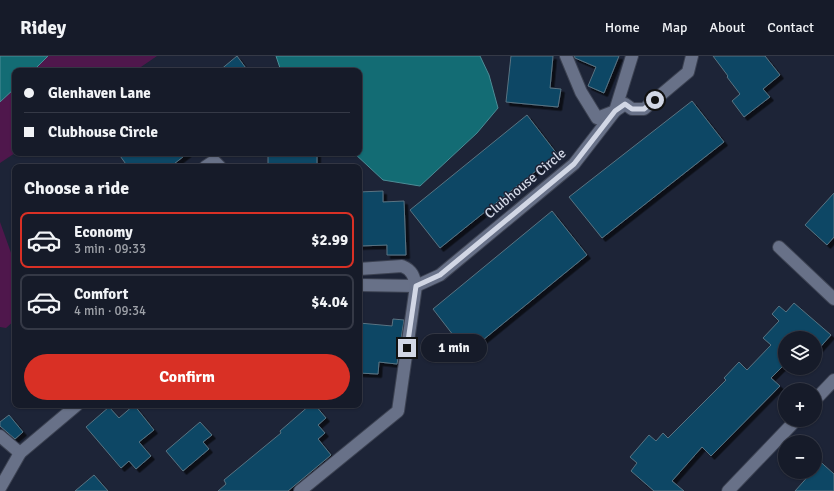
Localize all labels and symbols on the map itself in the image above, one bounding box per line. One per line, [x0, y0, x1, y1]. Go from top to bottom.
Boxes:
route start [646, 91, 664, 109]
street label: Clubhouse Circle [481, 144, 569, 222]
callout: 1 min [421, 334, 487, 362]
route end [398, 339, 416, 357]

